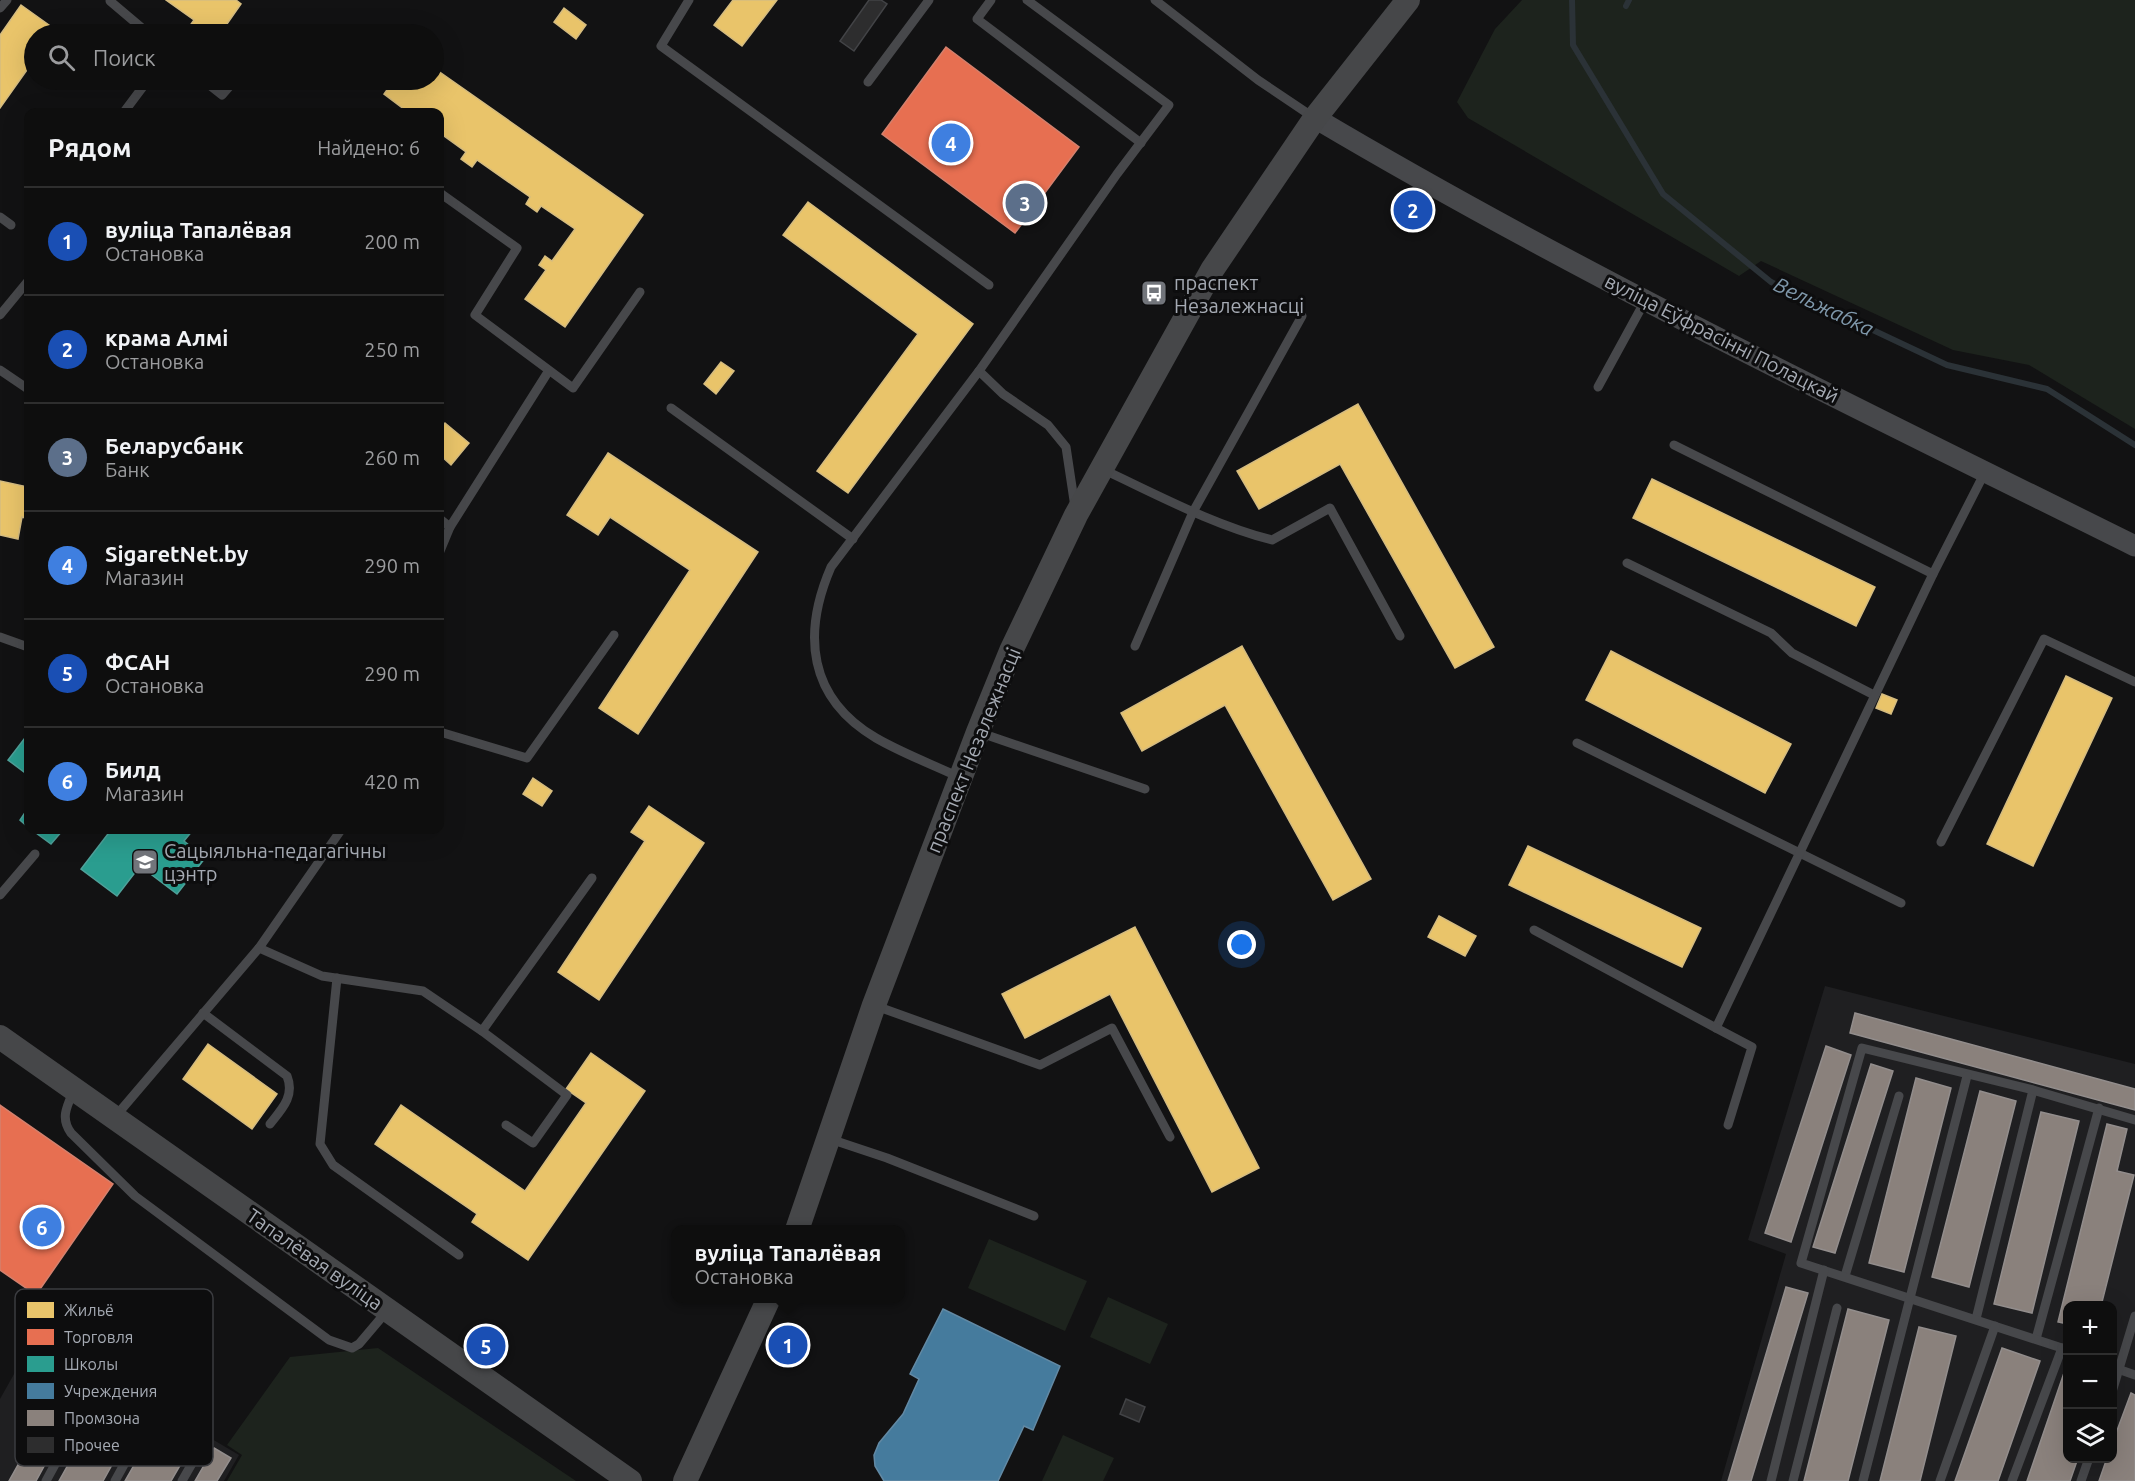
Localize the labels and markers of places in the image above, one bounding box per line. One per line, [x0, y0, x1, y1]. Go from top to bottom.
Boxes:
pin: 4 [932, 120, 970, 166]
pin: 3 [1006, 180, 1044, 226]
pin: 2 [1394, 188, 1432, 232]
place label: праспект Незалежнасці [1174, 271, 1304, 317]
bus stop icon: праспект Незалежнасці [1139, 278, 1169, 308]
place label: Сацыяльна-педагагічны цэнтр [164, 839, 387, 885]
school or university icon: Сацыяльна-педагагічны цэнтр [130, 847, 160, 877]
pin: 6 [22, 1204, 62, 1250]
pin: 1 [768, 1322, 808, 1368]
pin: 5 [466, 1324, 506, 1368]

